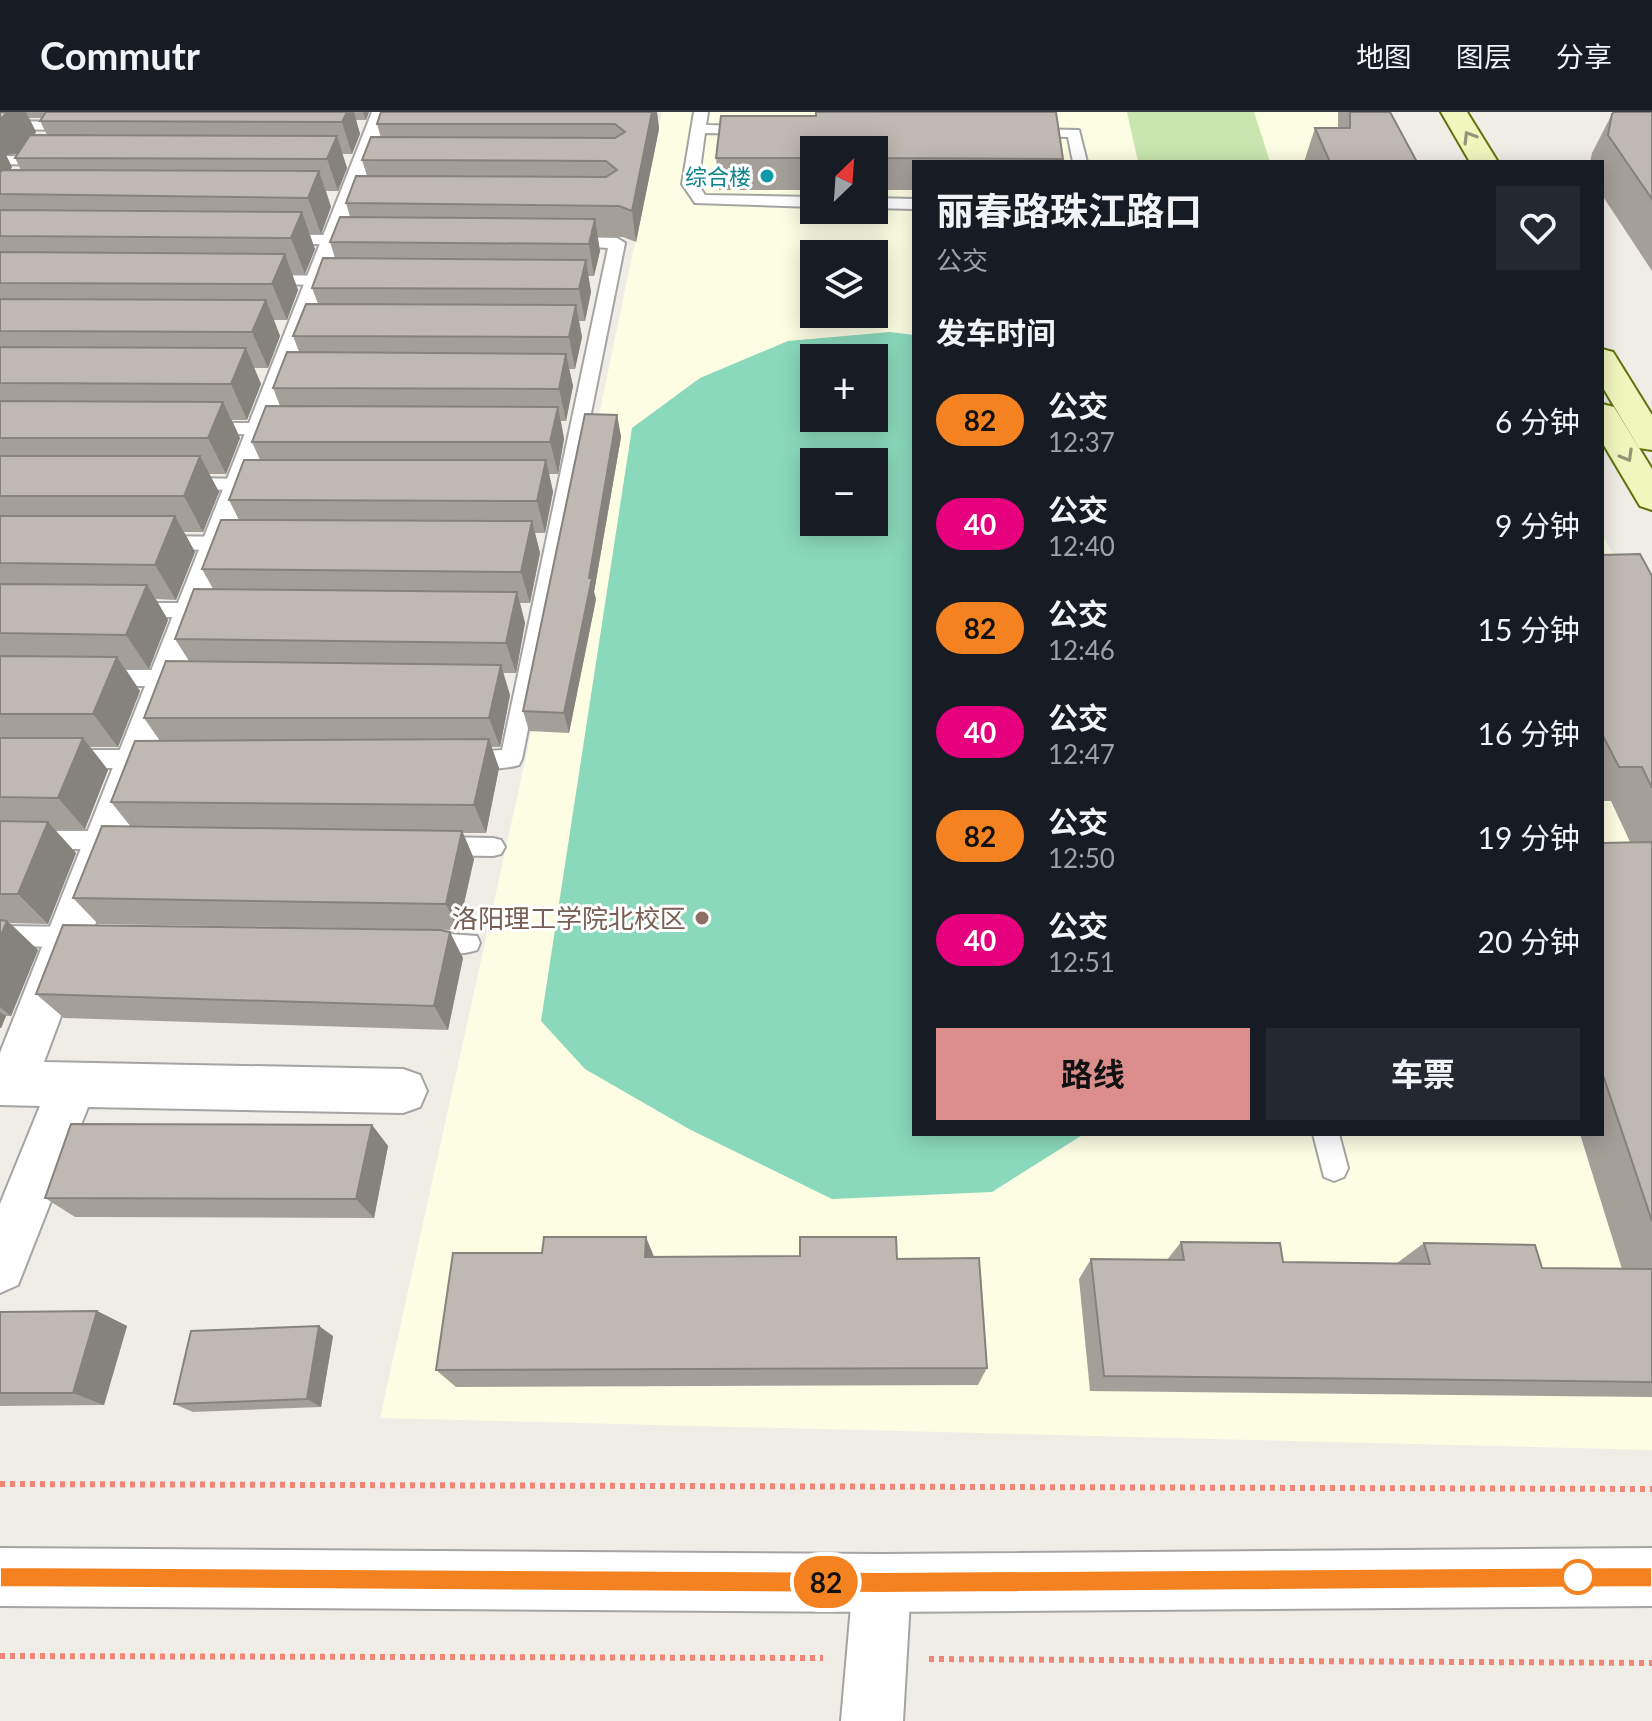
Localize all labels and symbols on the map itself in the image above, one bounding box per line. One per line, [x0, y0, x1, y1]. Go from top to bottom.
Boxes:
one-way arrow [1464, 131, 1479, 146]
north arrow [800, 136, 888, 224]
place label: 综合楼 [685, 163, 751, 190]
marker: 综合楼 [758, 167, 776, 185]
one-way arrow [1617, 447, 1633, 462]
place label: 洛阳理工学院北校区 [452, 902, 686, 934]
marker: 洛阳理工学院北校区 [693, 909, 711, 927]
line badge: 82 [790, 1556, 862, 1608]
unlabelled marker [1561, 1560, 1595, 1594]

